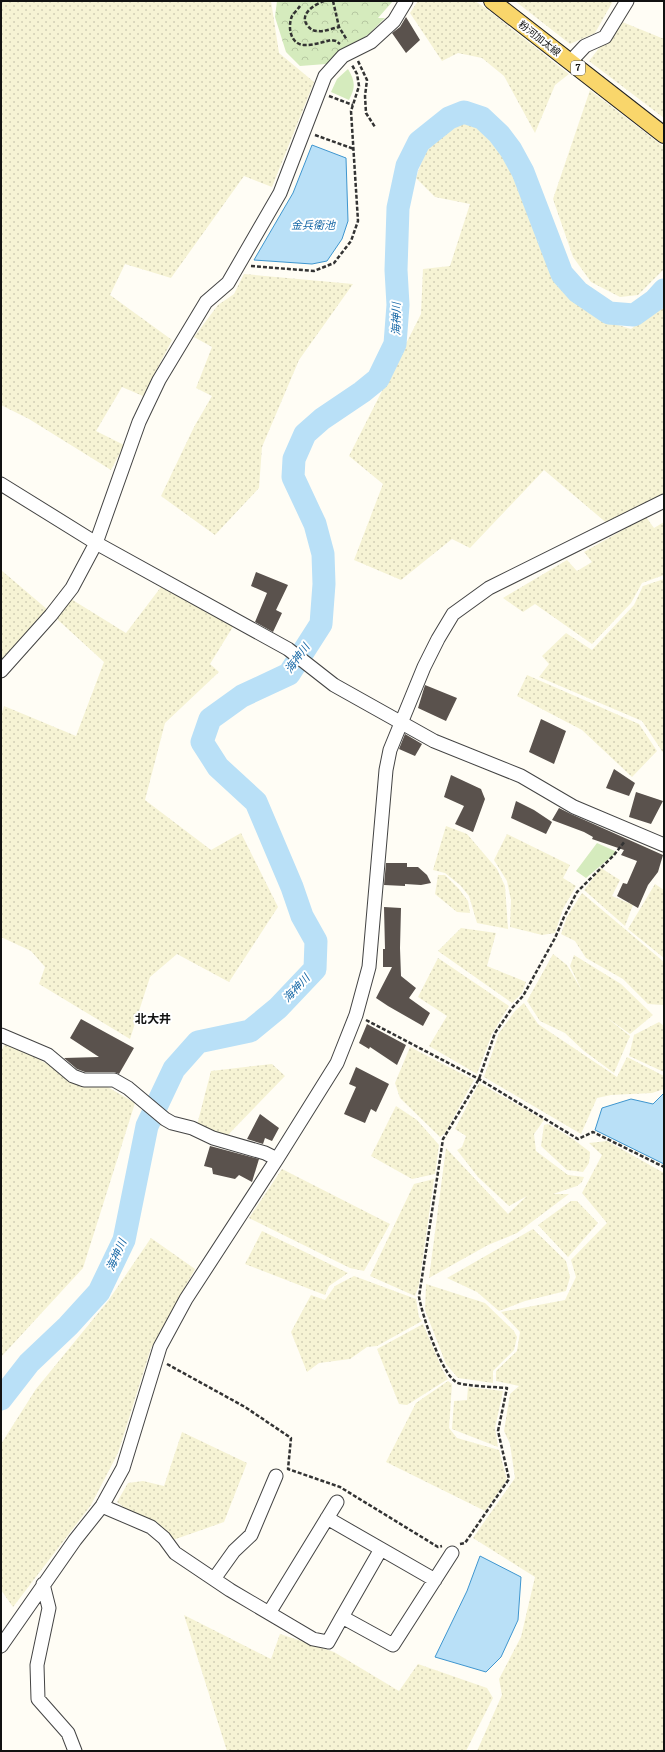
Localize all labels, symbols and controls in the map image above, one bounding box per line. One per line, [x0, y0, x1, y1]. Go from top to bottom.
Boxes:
street label: 粉河加太線 [516, 16, 565, 59]
road number: 7 [571, 61, 585, 75]
water label: 金兵衛池 [291, 216, 336, 232]
water label: 海神川 [387, 301, 403, 336]
water label: 海神川 [280, 639, 313, 675]
water label: 海神川 [278, 969, 313, 1005]
district label: 北大井 [135, 1009, 171, 1027]
water label: 海神川 [101, 1235, 130, 1273]

